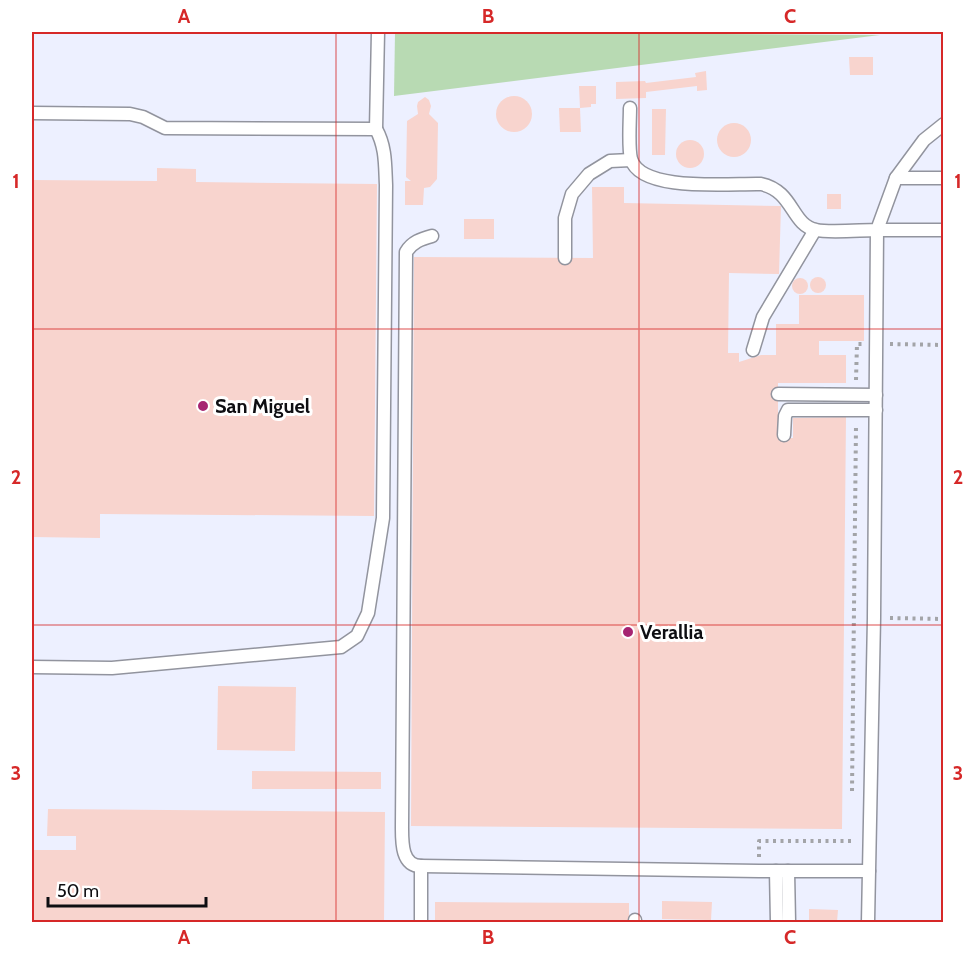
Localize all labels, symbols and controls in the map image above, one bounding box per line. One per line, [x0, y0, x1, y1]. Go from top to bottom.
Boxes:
text: A [178, 4, 191, 28]
text: B [482, 4, 494, 28]
text: C [784, 4, 796, 28]
text: 1 [12, 169, 20, 193]
text: 1 [954, 169, 962, 193]
place label: San Miguel [215, 394, 310, 418]
marker: San Miguel [196, 399, 210, 413]
text: 2 [11, 465, 21, 489]
text: 2 [953, 465, 963, 489]
place label: Verallia [640, 620, 703, 644]
marker: Verallia [621, 625, 635, 639]
text: 3 [11, 761, 21, 785]
text: 3 [953, 761, 963, 785]
scale bar [48, 870, 206, 908]
text: 50 m [57, 880, 99, 902]
text: A [178, 925, 191, 949]
text: B [482, 925, 494, 949]
text: C [784, 925, 796, 949]

